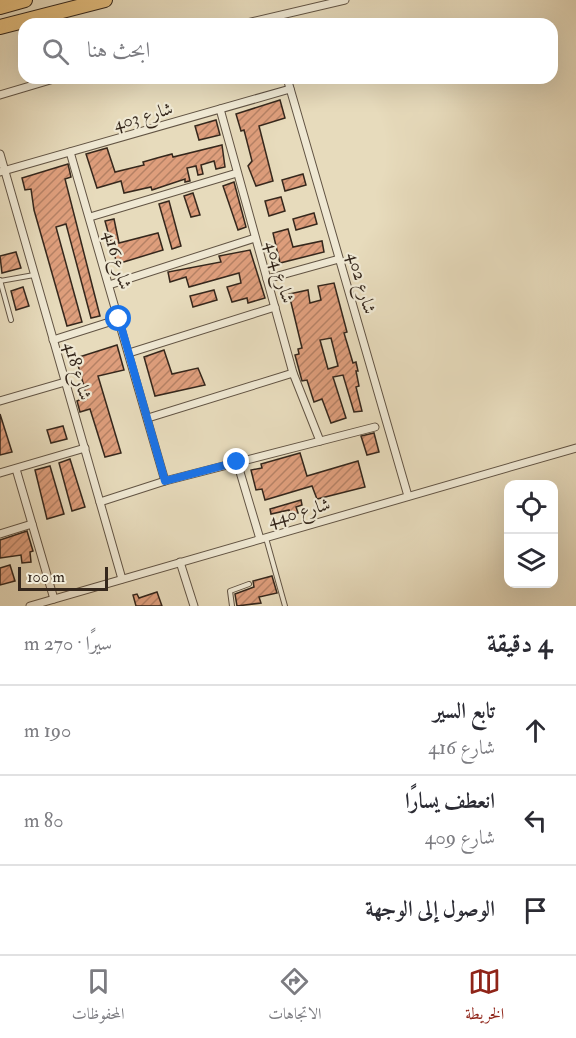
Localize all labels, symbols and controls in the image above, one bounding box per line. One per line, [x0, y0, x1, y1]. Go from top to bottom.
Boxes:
search box [18, 18, 558, 84]
icon: search [39, 35, 72, 68]
text: ابحث هنا [87, 36, 150, 64]
street label: شارع 403 [111, 97, 176, 139]
street label: شارع 416 [95, 228, 137, 293]
street label: شارع 404 [257, 238, 299, 307]
street label: شارع 402 [339, 250, 381, 317]
route start [105, 305, 131, 331]
street label: شارع 418 [55, 339, 97, 404]
route end [223, 448, 249, 474]
map controls [504, 480, 558, 588]
button: locate [504, 480, 558, 534]
street label: شارع 440 [265, 493, 334, 535]
button: layers [504, 534, 558, 588]
scale bar [18, 564, 108, 592]
text: 100 m [27, 567, 65, 587]
text: 4 دقيقة [487, 628, 552, 660]
text: سيرًا · 270 m [24, 631, 112, 656]
text: تابع السير [433, 697, 495, 725]
icon: ahead [519, 714, 552, 747]
text: 190 m [24, 718, 71, 743]
text: شارع 416 [428, 735, 495, 760]
text: انعطف يسارًا [405, 787, 495, 815]
icon: left [519, 804, 552, 837]
text: 80 m [24, 808, 63, 833]
text: شارع 409 [425, 825, 495, 850]
icon: arrive [519, 894, 552, 927]
text: الوصول إلى الوجهة [365, 895, 495, 923]
tab: المحفوظات [72, 965, 125, 1029]
tab: الاتجاهات [268, 965, 322, 1029]
tab: الخريطة [465, 965, 504, 1029]

